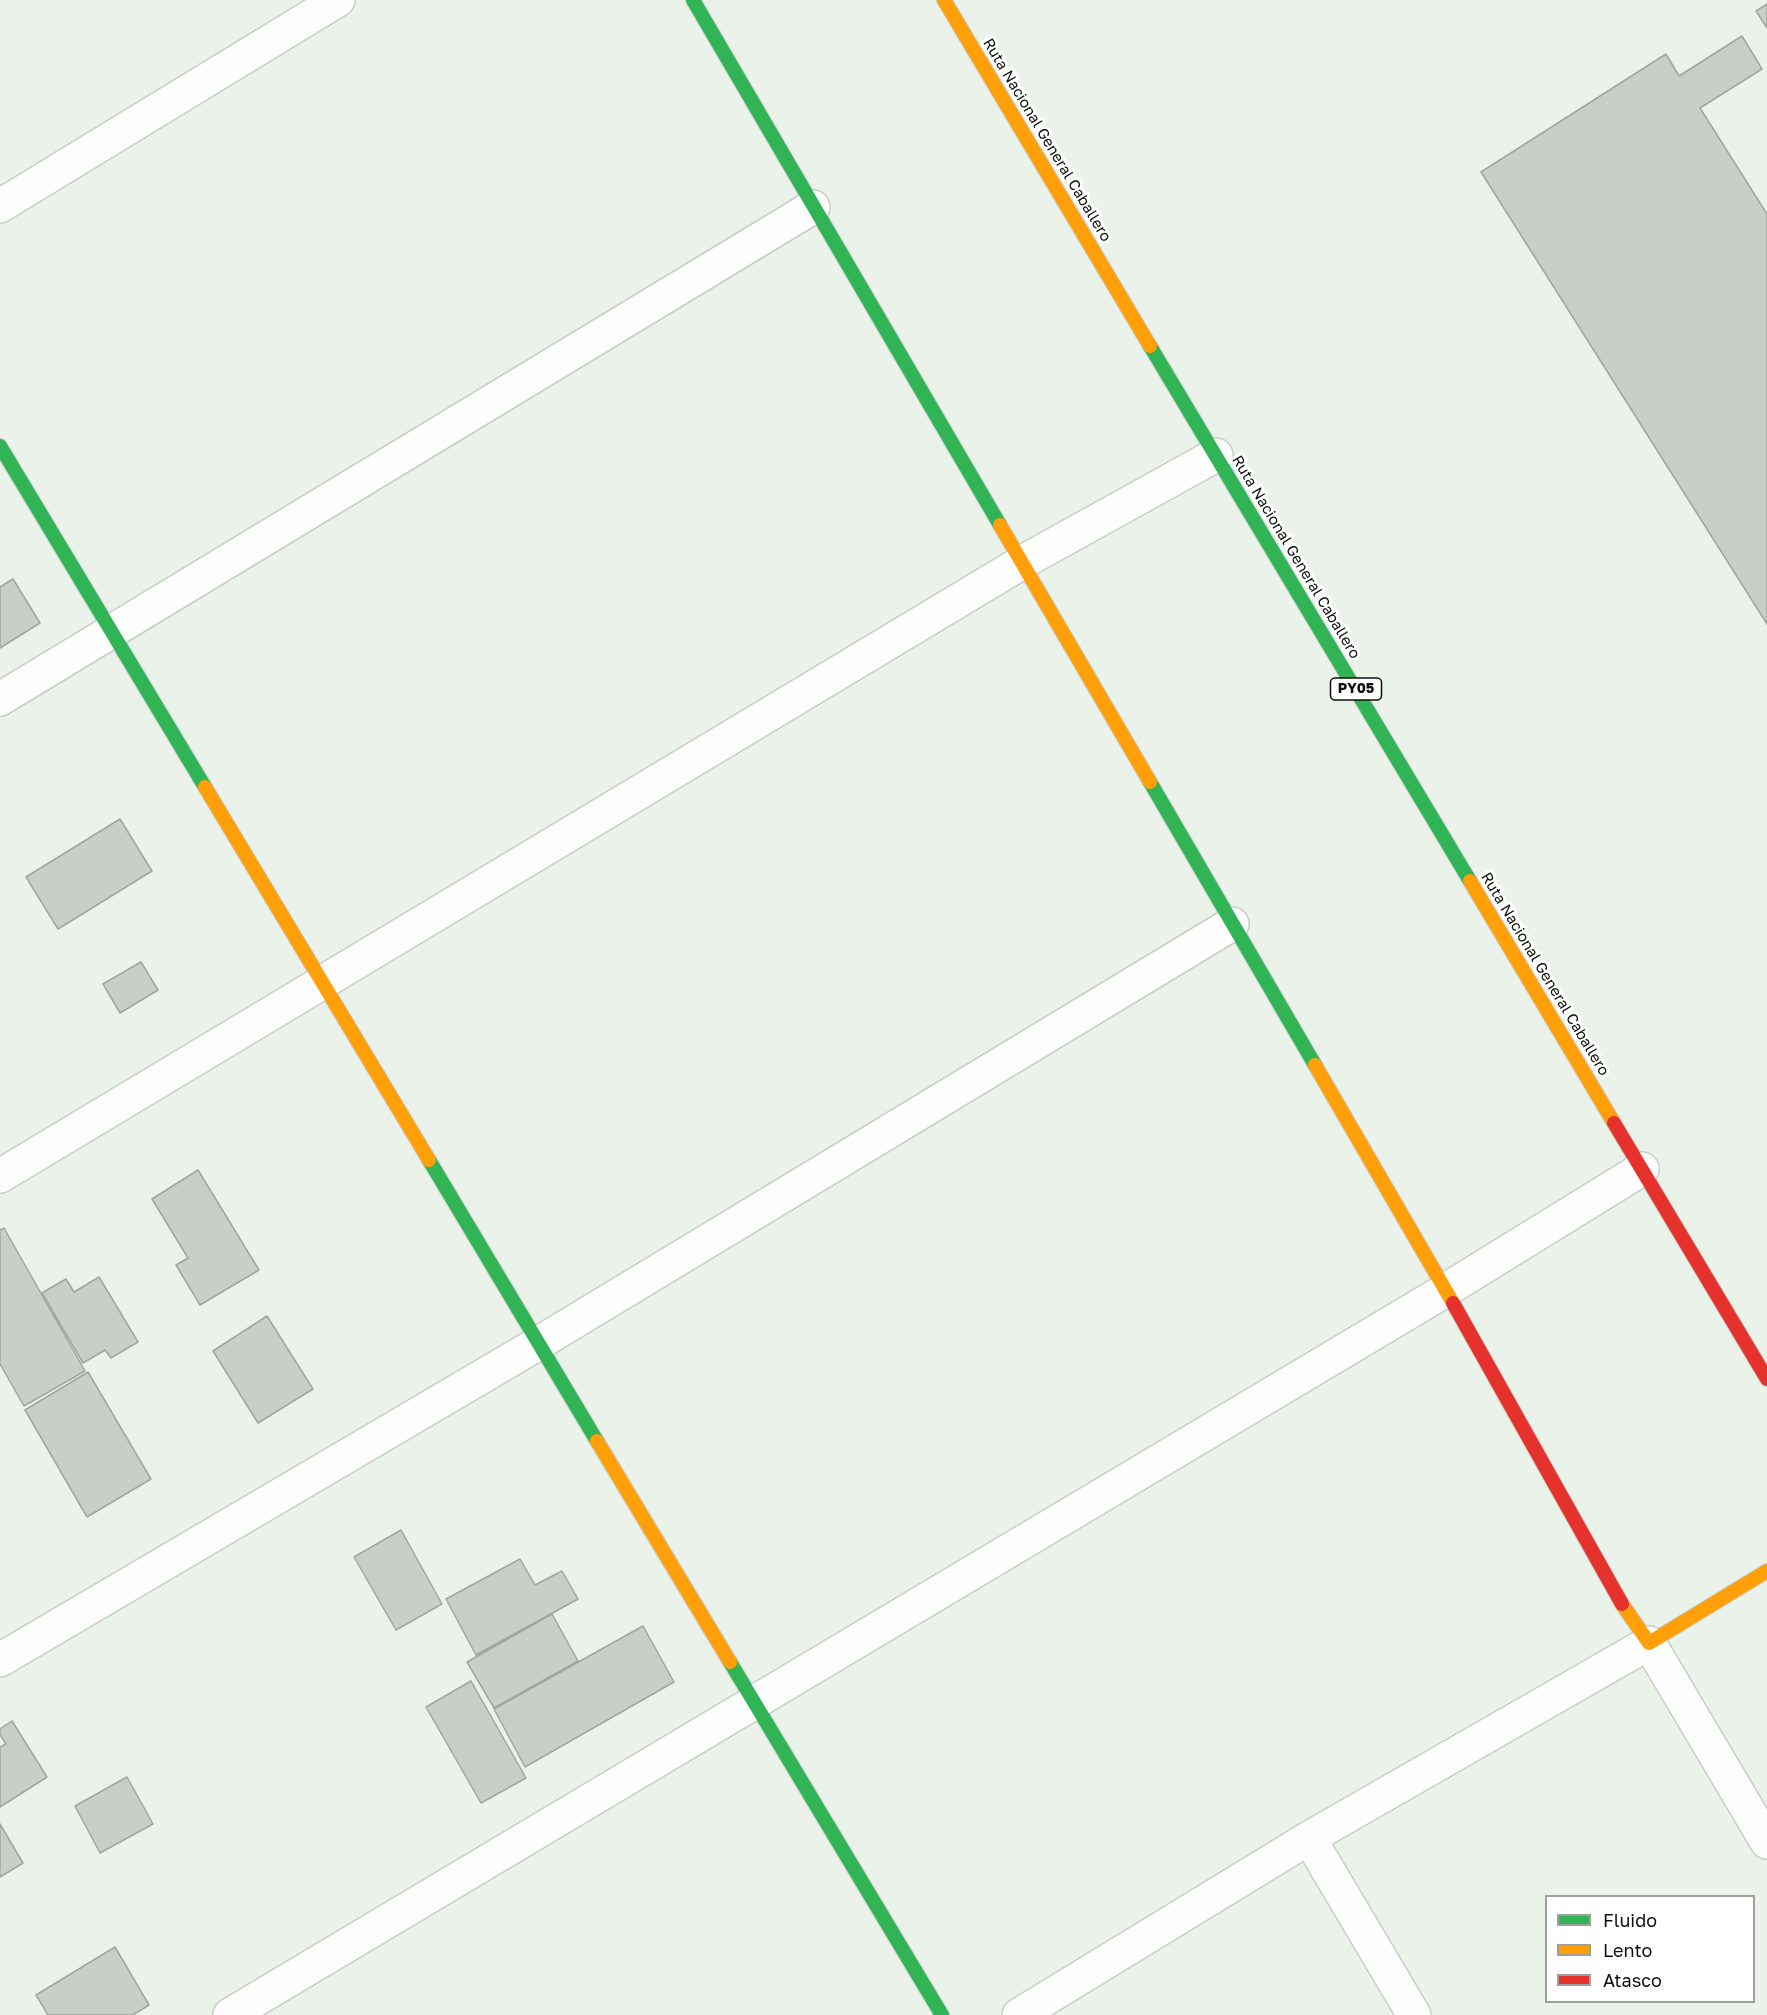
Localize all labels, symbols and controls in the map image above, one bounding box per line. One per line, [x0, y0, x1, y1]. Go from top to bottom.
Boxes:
street label: Ruta Nacional General Caballero [979, 35, 1115, 245]
street label: Ruta Nacional General Caballero [1228, 452, 1364, 662]
road number: PY05 [1330, 678, 1382, 700]
street label: Ruta Nacional General Caballero [1477, 869, 1613, 1079]
legend [1545, 1895, 1755, 2003]
text: Fluido [1603, 1909, 1657, 1931]
text: Lento [1603, 1939, 1652, 1961]
text: Atasco [1603, 1969, 1662, 1991]

